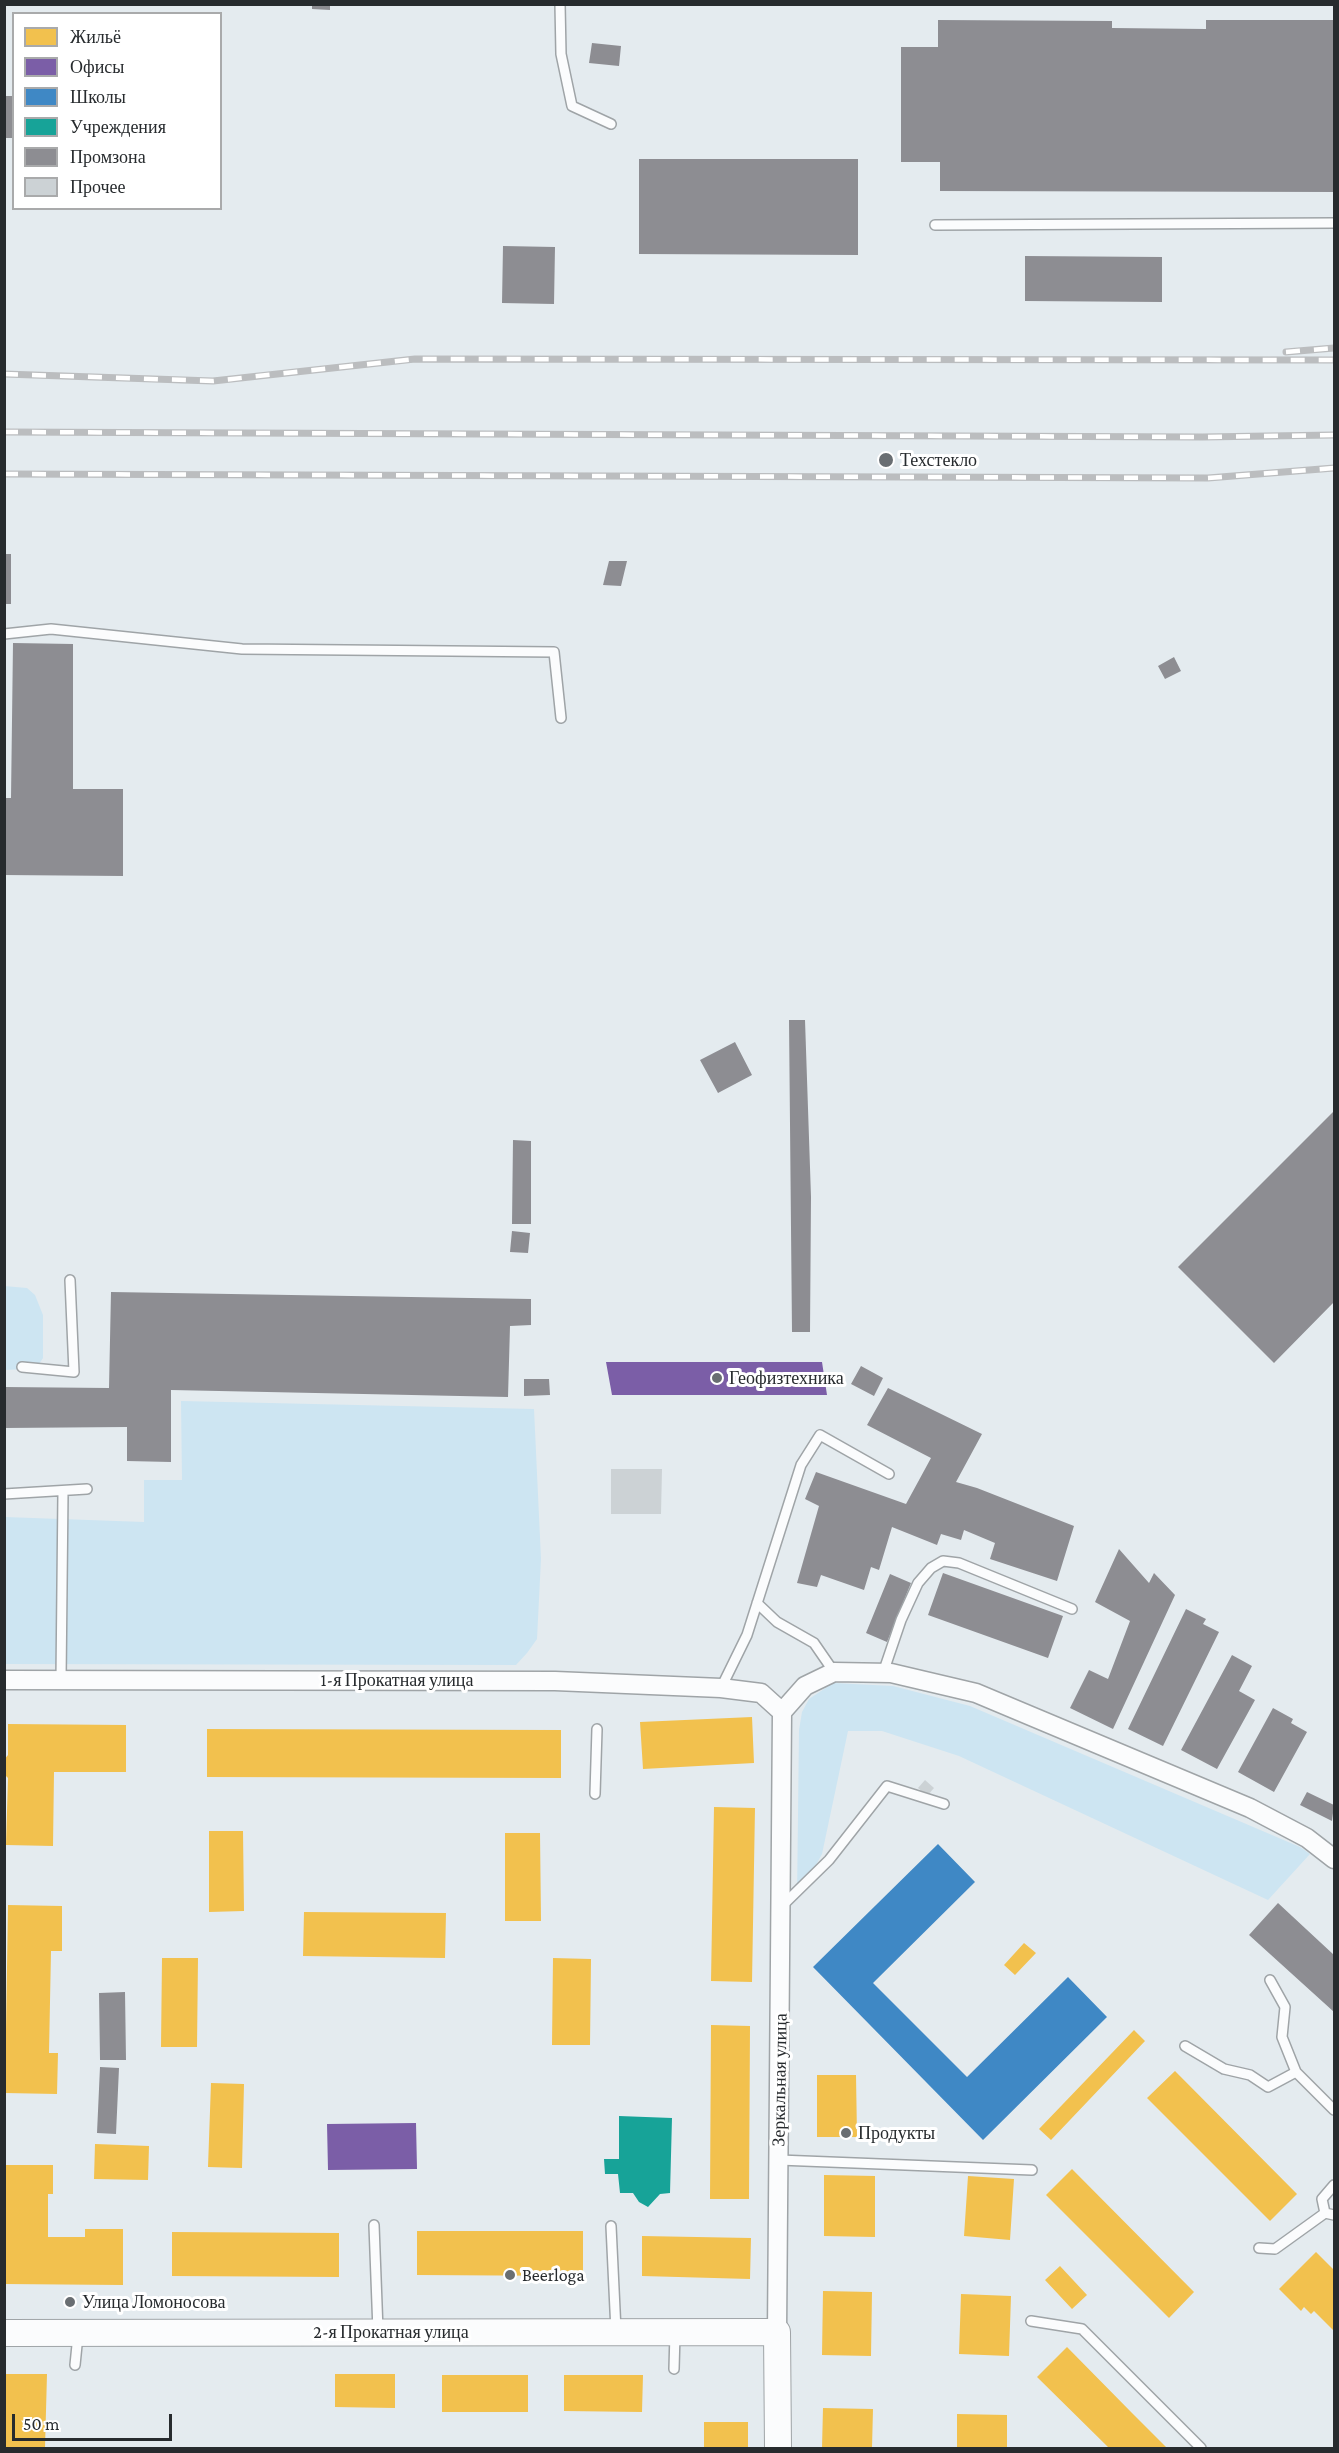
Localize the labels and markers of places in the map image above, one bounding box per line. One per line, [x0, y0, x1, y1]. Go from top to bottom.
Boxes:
place label: Техстекло [900, 449, 977, 471]
marker: Техстекло [877, 451, 895, 469]
place label: Геофизтехника [729, 1367, 844, 1389]
marker: Геофизтехника [710, 1371, 724, 1385]
place label: Продукты [858, 2122, 935, 2144]
marker: Продукты [839, 2126, 853, 2140]
place label: Beerloga [522, 2264, 585, 2286]
marker: Beerloga [503, 2268, 517, 2282]
place label: Улица Ломоносова [82, 2291, 225, 2313]
marker: Улица Ломоносова [63, 2295, 77, 2309]

